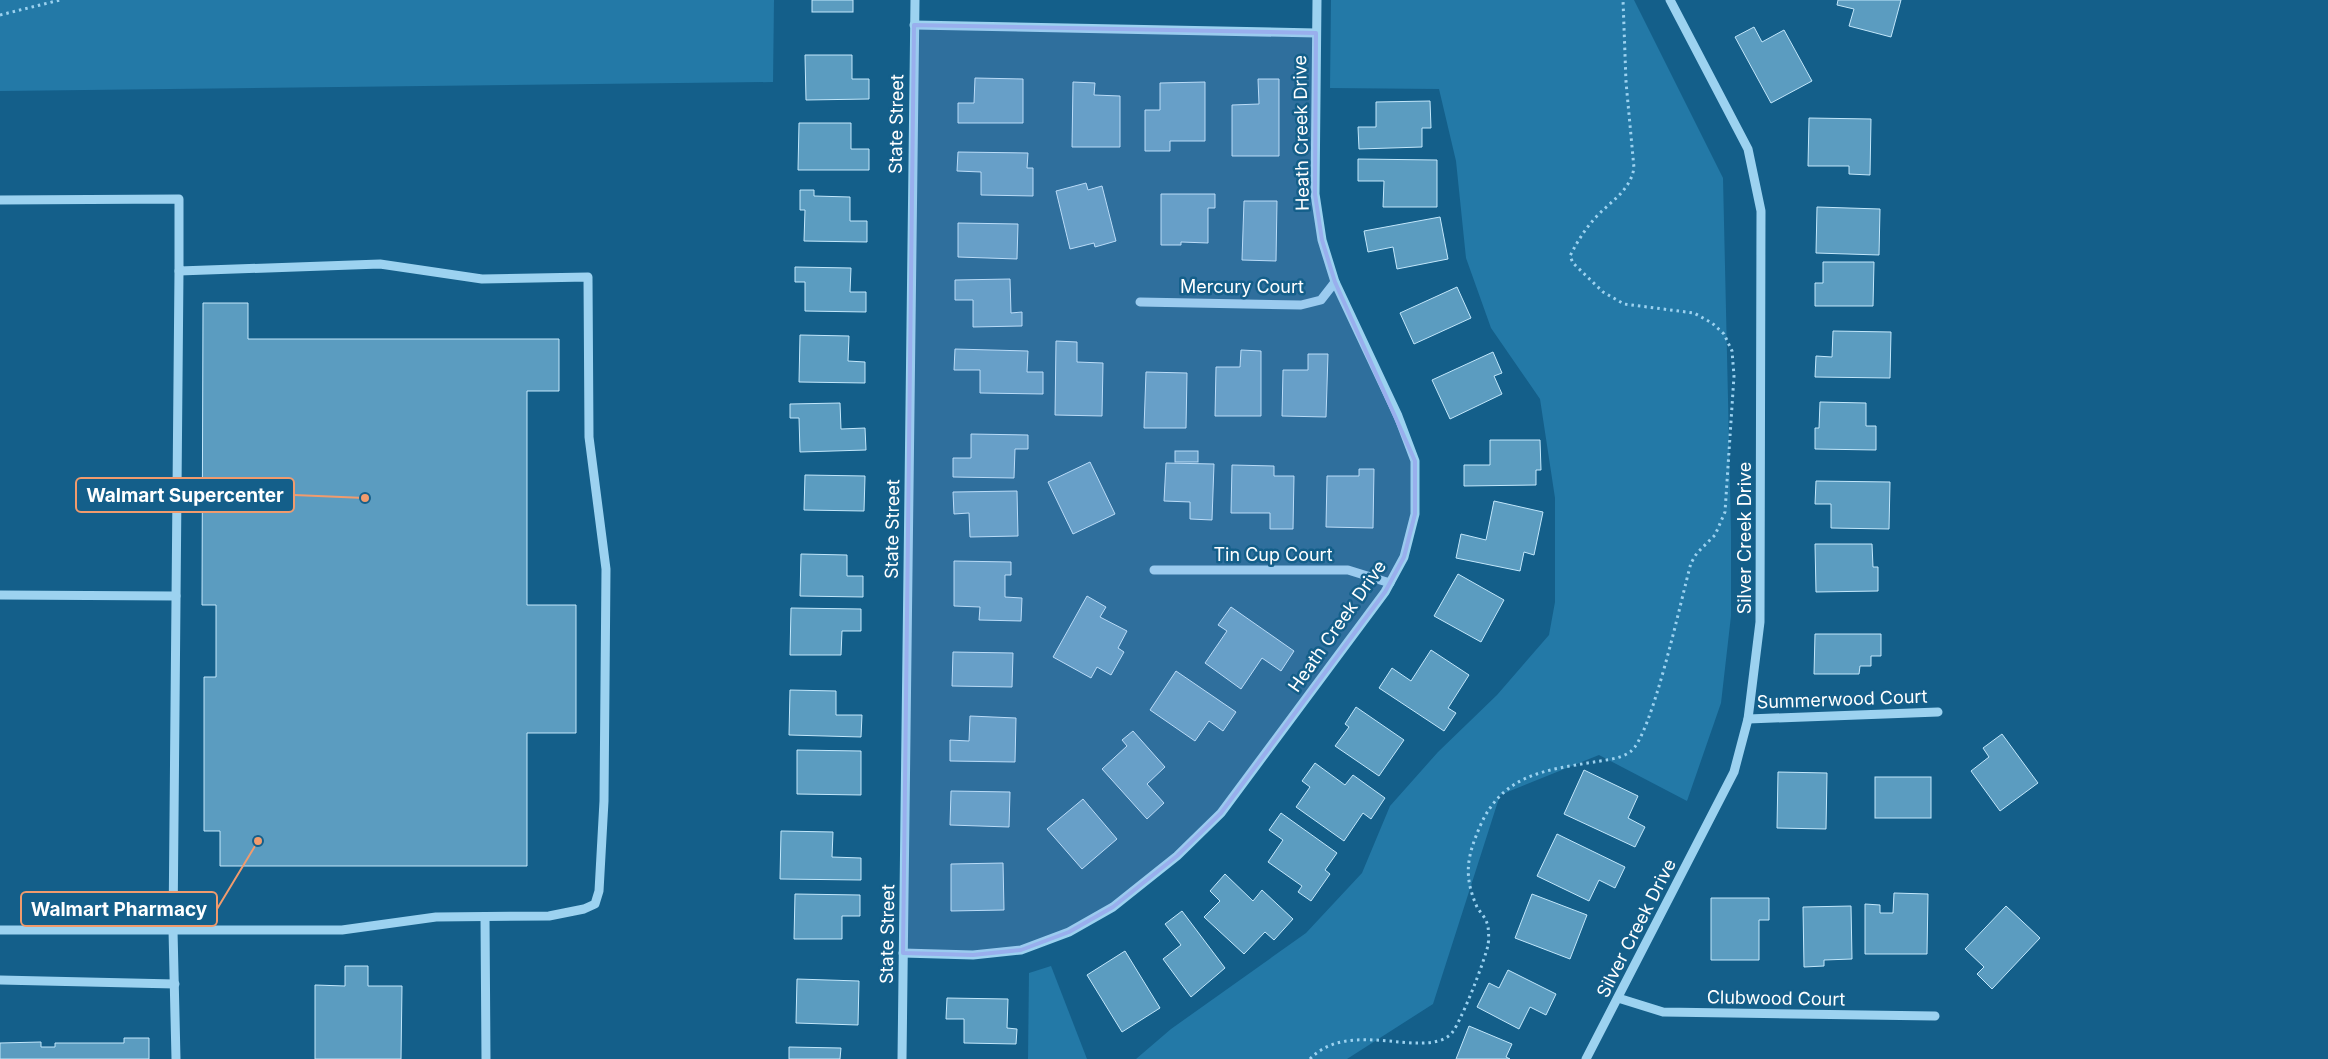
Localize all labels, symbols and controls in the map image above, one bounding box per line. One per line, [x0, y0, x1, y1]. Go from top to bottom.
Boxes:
street label: Heath Creek Drive [1289, 55, 1313, 211]
street label: State Street [885, 74, 907, 174]
street label: Mercury Court [1180, 276, 1304, 297]
street label: Silver Creek Drive [1734, 462, 1755, 614]
callout: Walmart Supercenter [76, 478, 294, 512]
street label: State Street [881, 479, 903, 579]
text: Walmart Supercenter [86, 484, 284, 507]
street label: Tin Cup Court [1213, 544, 1333, 565]
street label: Heath Creek Drive [1284, 556, 1390, 696]
street label: Summerwood Court [1756, 686, 1928, 712]
street label: Silver Creek Drive [1592, 855, 1680, 1001]
street label: State Street [876, 884, 898, 984]
callout: Walmart Pharmacy [21, 892, 217, 926]
text: Walmart Pharmacy [31, 898, 208, 921]
street label: Clubwood Court [1707, 986, 1846, 1010]

